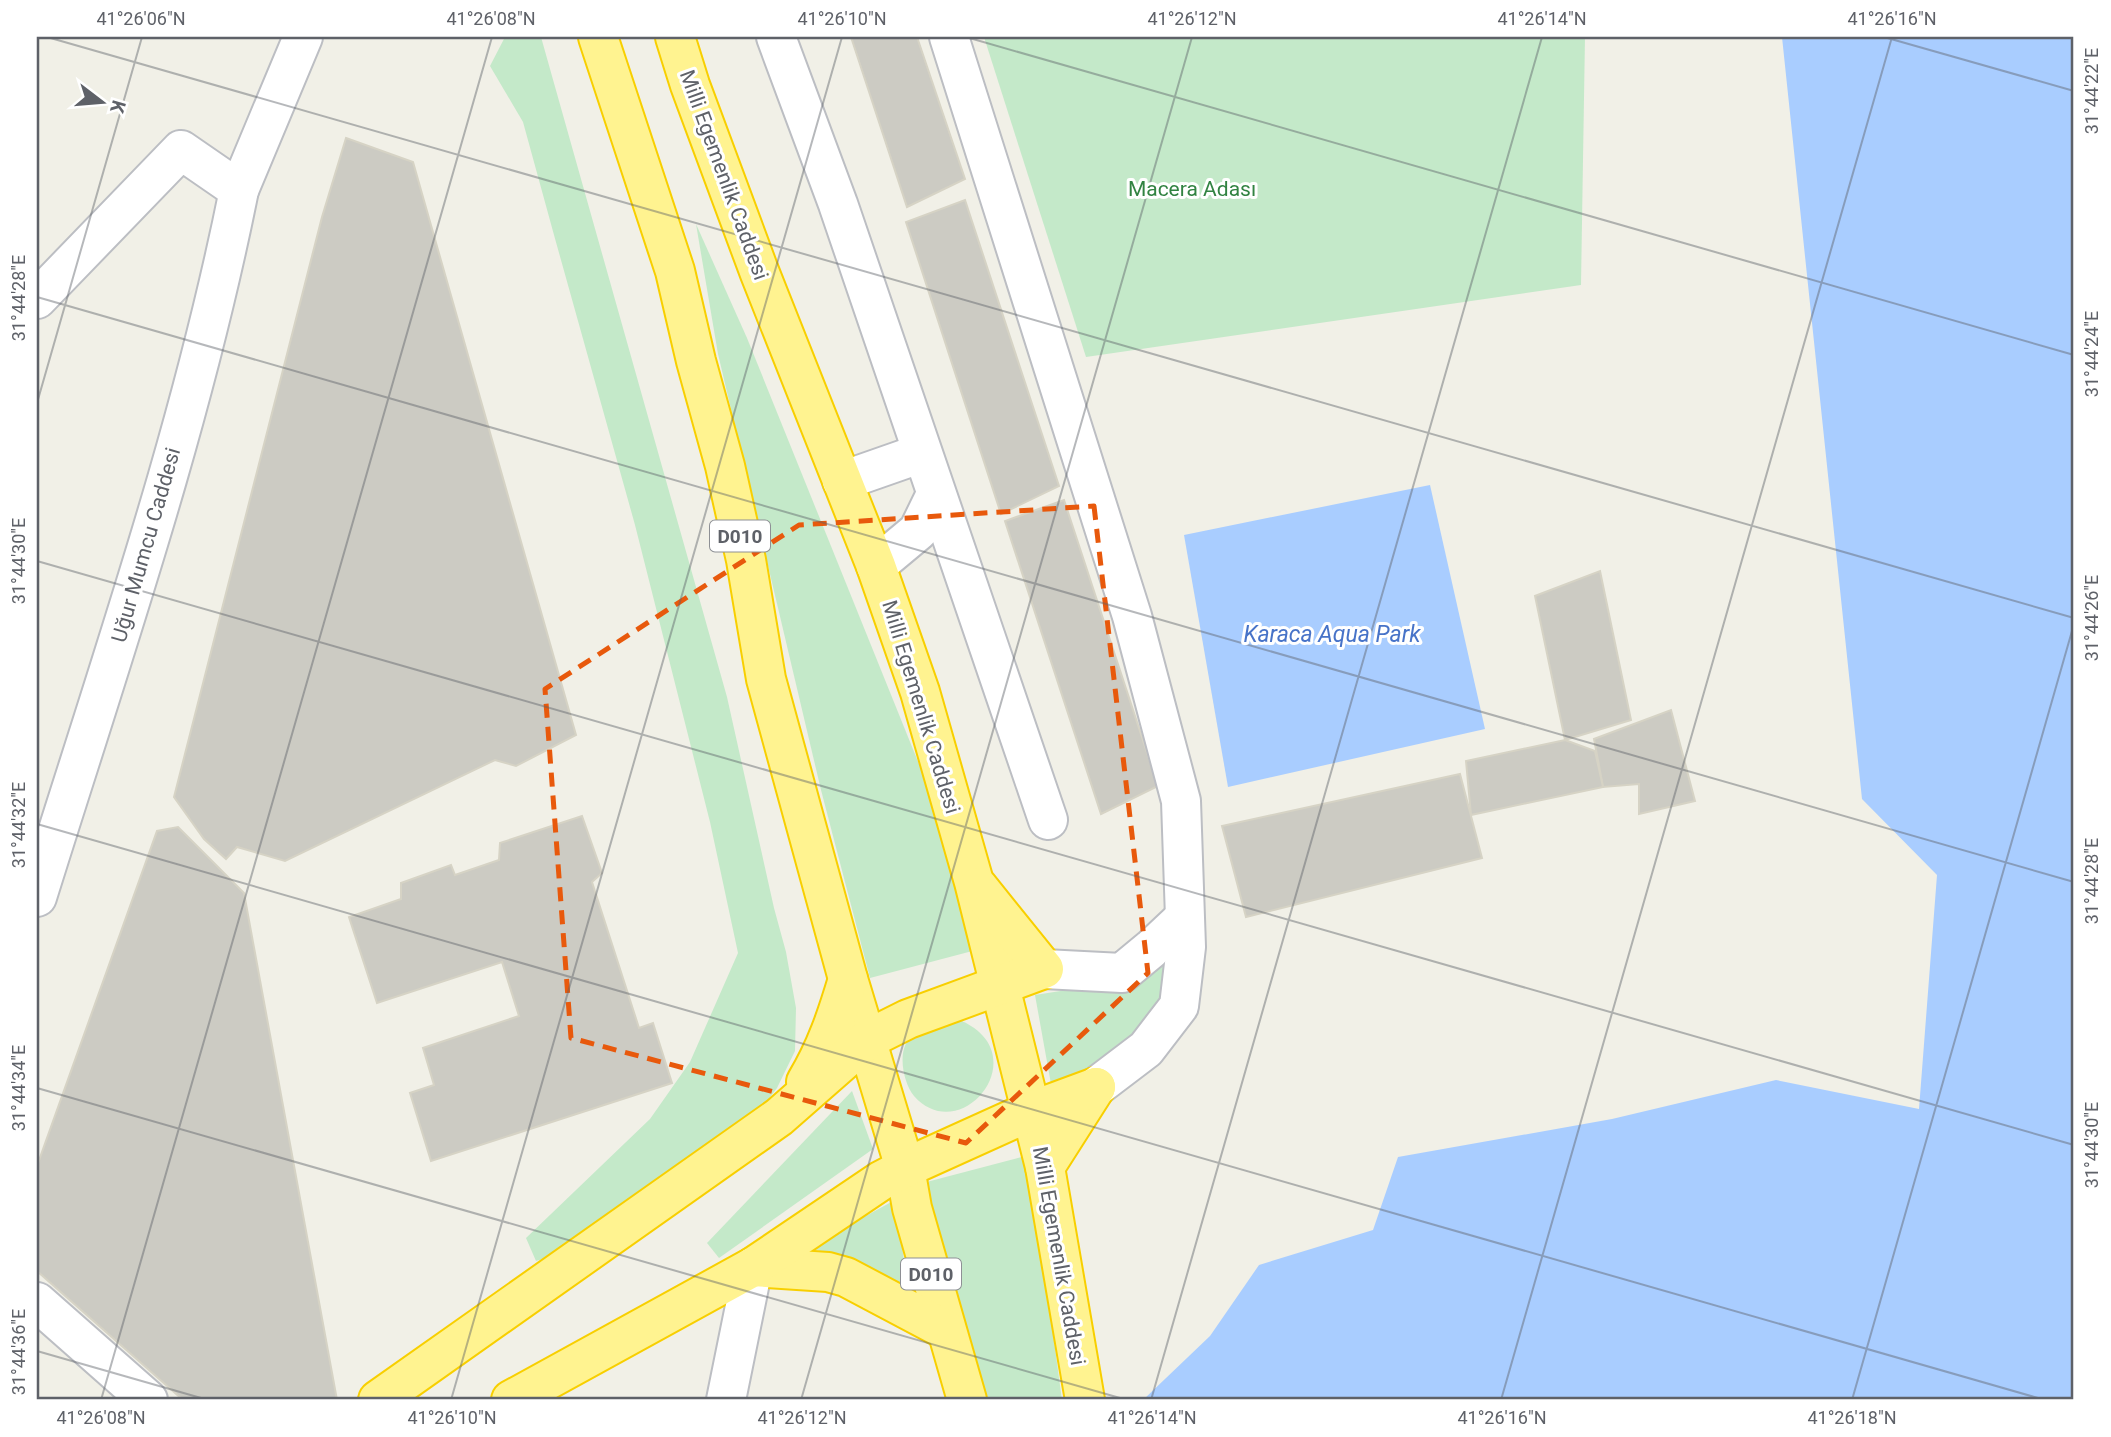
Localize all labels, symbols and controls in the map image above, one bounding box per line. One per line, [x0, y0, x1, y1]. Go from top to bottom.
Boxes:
text: 41°26'06"N [96, 8, 186, 29]
text: 41°26'08"N [446, 8, 536, 29]
text: 41°26'10"N [797, 8, 887, 29]
text: 41°26'12"N [1147, 8, 1237, 29]
text: 41°26'14"N [1497, 8, 1587, 29]
text: 41°26'16"N [1847, 8, 1937, 29]
text: 31°44'22"E [2081, 48, 2102, 134]
north arrow [66, 66, 136, 136]
street label: Milli Egemenlik Caddesi [675, 67, 773, 283]
text: K [105, 98, 131, 116]
park label: Macera Adası [1128, 177, 1256, 201]
text: 31°44'28"E [8, 255, 29, 341]
text: 31°44'24"E [2081, 311, 2102, 397]
street label: Uğur Mumcu Caddesi [107, 445, 185, 645]
text: 31°44'30"E [8, 518, 29, 604]
road number: D010 [710, 520, 770, 552]
text: 31°44'26"E [2081, 575, 2102, 661]
street label: Milli Egemenlik Caddesi [877, 597, 965, 817]
water label: Karaca Aqua Park [1243, 621, 1421, 648]
text: 31°44'32"E [8, 782, 29, 868]
text: 31°44'28"E [2081, 838, 2102, 924]
text: 31°44'34"E [8, 1045, 29, 1131]
text: 31°44'30"E [2081, 1102, 2102, 1188]
street label: Milli Egemenlik Caddesi [1028, 1145, 1090, 1367]
road number: D010 [901, 1258, 961, 1290]
text: 31°44'36"E [8, 1309, 29, 1395]
text: 41°26'08"N [56, 1407, 146, 1428]
text: 41°26'10"N [407, 1407, 497, 1428]
text: 41°26'12"N [757, 1407, 847, 1428]
text: 41°26'14"N [1107, 1407, 1197, 1428]
text: 41°26'16"N [1457, 1407, 1547, 1428]
text: 41°26'18"N [1807, 1407, 1897, 1428]

